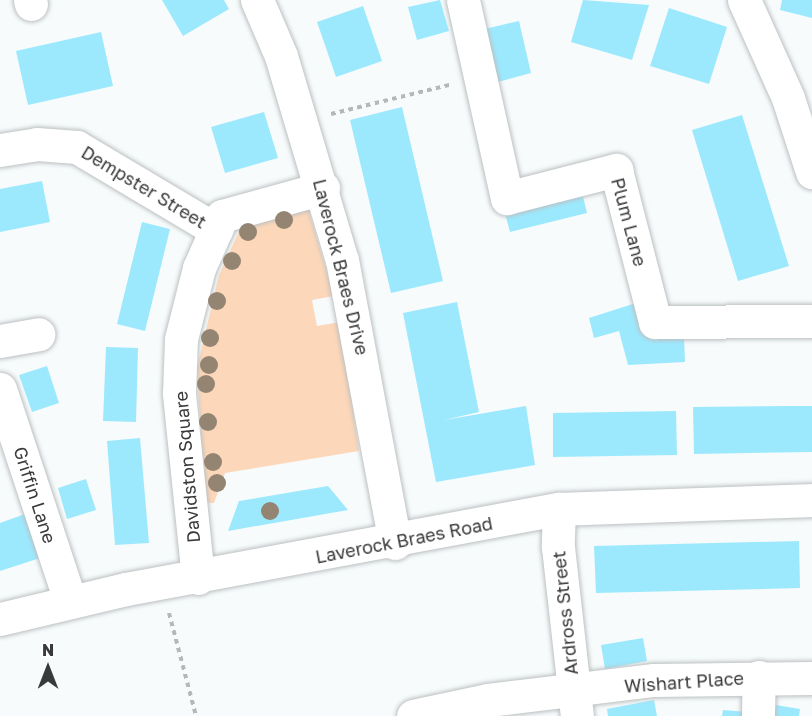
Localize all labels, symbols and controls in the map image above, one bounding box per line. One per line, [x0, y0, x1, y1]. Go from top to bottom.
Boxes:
street label: Dempster Street [78, 141, 210, 233]
street label: Plum Lane [607, 175, 651, 269]
street label: Laverock Braes Drive [309, 177, 373, 357]
street label: Davidston Square [170, 390, 204, 544]
street label: Griffin Lane [9, 444, 61, 546]
street label: Laverock Braes Road [314, 512, 494, 568]
street label: Ardross Street [548, 550, 582, 676]
north arrow [18, 638, 78, 698]
text: N [42, 640, 54, 660]
street label: Wishart Place [623, 667, 745, 697]

